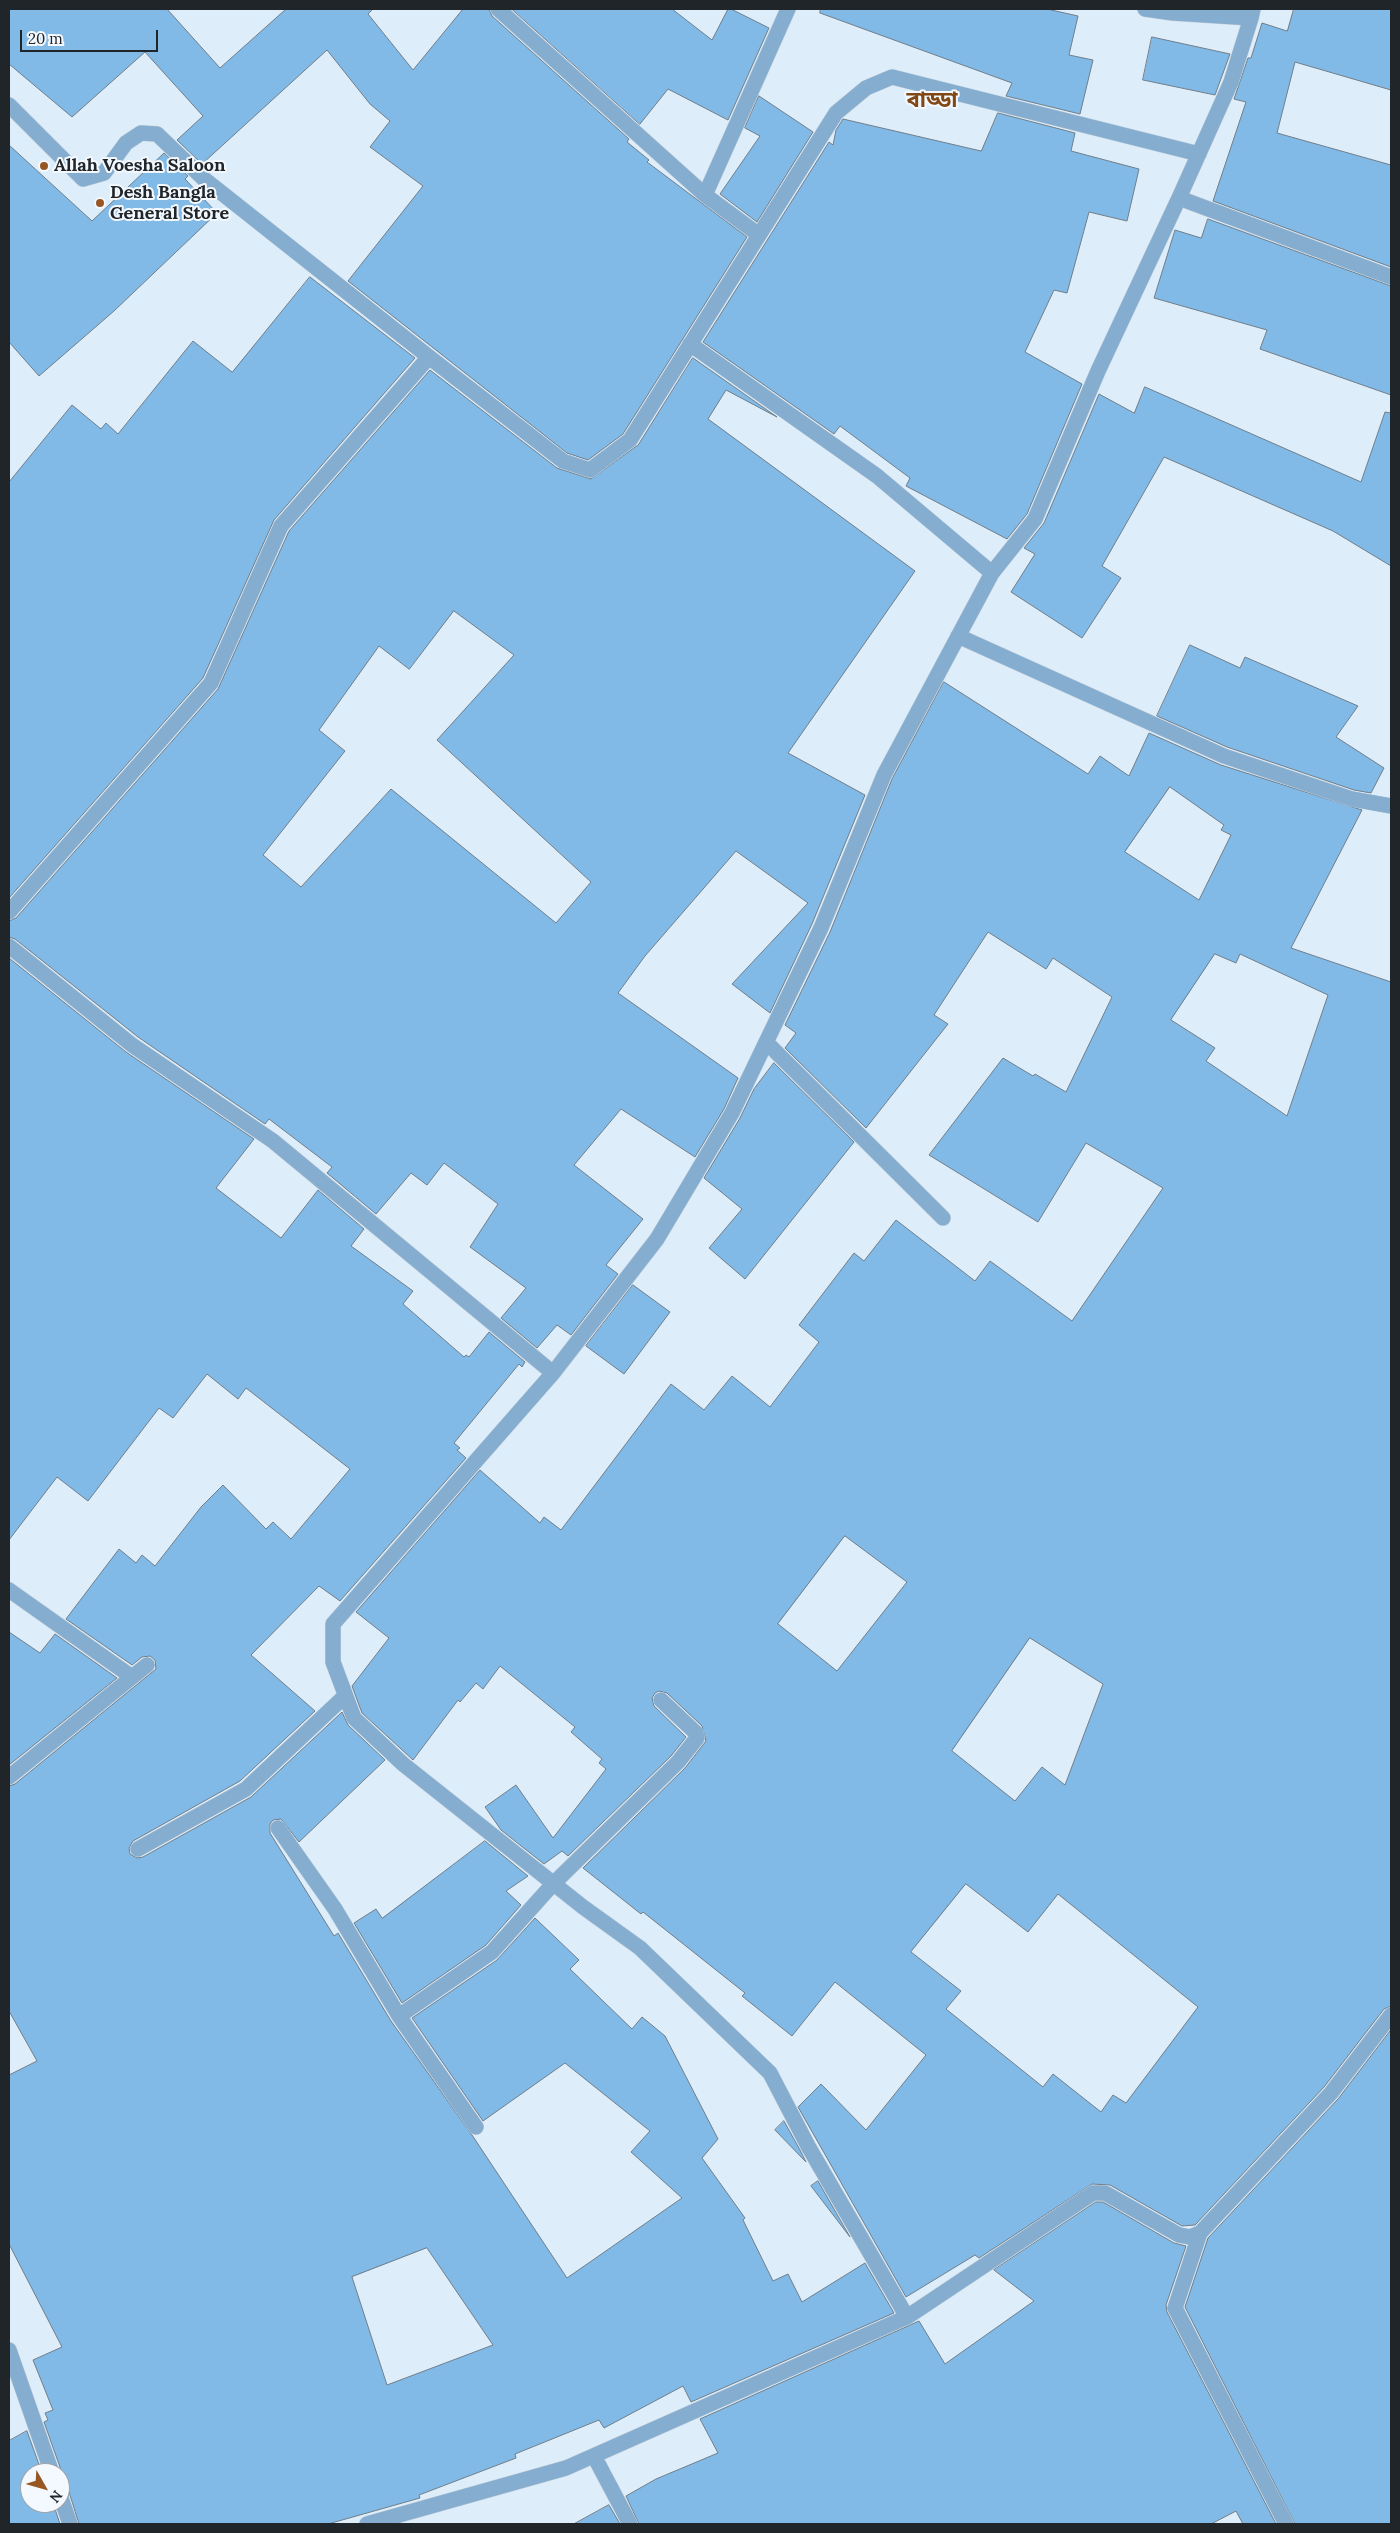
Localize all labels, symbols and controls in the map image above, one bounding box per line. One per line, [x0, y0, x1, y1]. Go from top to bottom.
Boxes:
scale bar [22, 20, 160, 52]
text: 20 m [28, 29, 63, 48]
district label: বাড্ডা [907, 88, 957, 114]
place label: Allah Voesha Saloon [54, 155, 226, 177]
marker: Allah Voesha Saloon [38, 160, 50, 172]
place label: Desh Bangla General Store [110, 182, 229, 224]
marker: Desh Bangla General Store [94, 197, 106, 209]
north arrow [20, 2463, 70, 2513]
text: N [46, 2487, 66, 2506]

